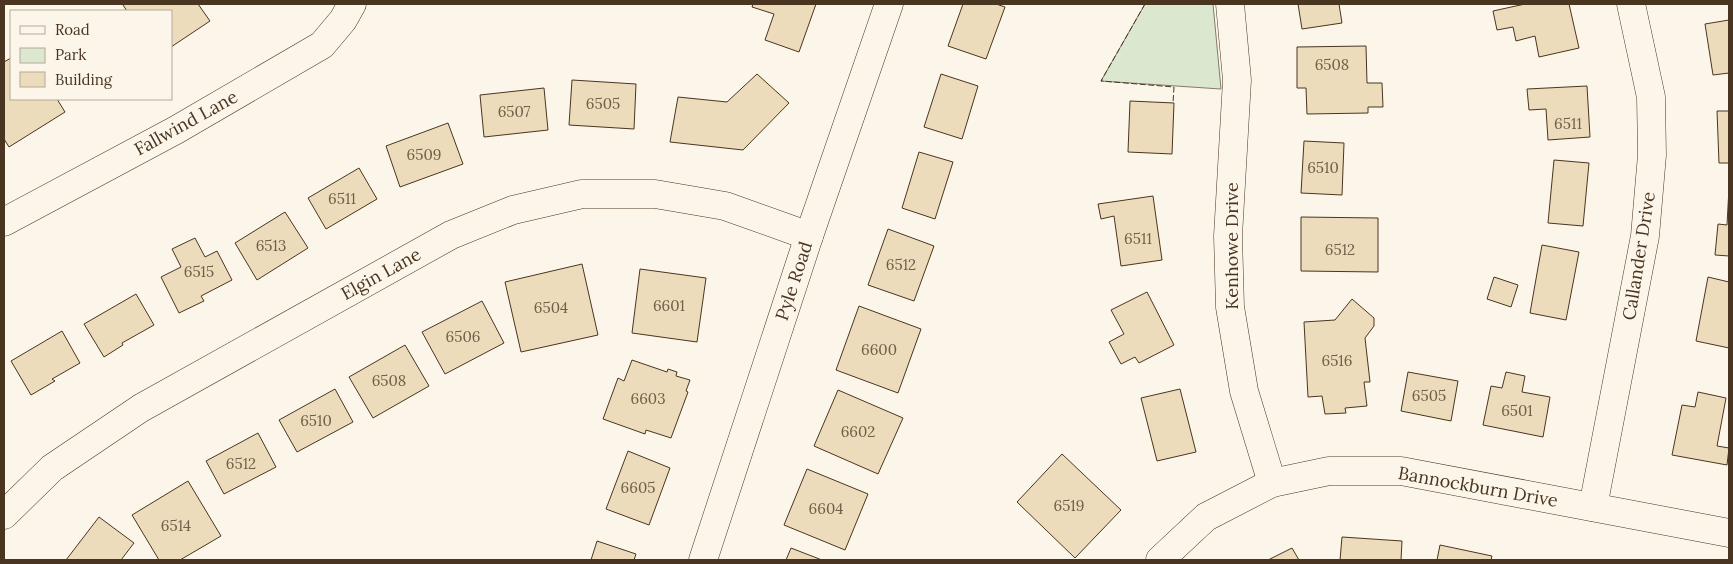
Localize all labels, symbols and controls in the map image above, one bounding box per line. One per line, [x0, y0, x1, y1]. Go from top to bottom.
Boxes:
legend [10, 10, 172, 100]
text: Road [55, 20, 90, 39]
text: Park [55, 45, 86, 64]
house number: 6508 [1315, 55, 1349, 74]
text: Building [55, 70, 113, 89]
street label: Fallwind Lane [130, 85, 242, 160]
house number: 6505 [586, 94, 620, 113]
house number: 6507 [498, 102, 530, 121]
house number: 6511 [1554, 114, 1582, 133]
house number: 6509 [407, 145, 441, 164]
house number: 6510 [1307, 158, 1339, 177]
street label: Kenhowe Drive [1220, 182, 1243, 310]
house number: 6511 [328, 189, 356, 208]
street label: Callander Drive [1617, 190, 1660, 322]
house number: 6511 [1124, 229, 1152, 248]
house number: 6513 [256, 236, 286, 255]
street label: Pyle Road [770, 238, 817, 323]
house number: 6512 [1325, 240, 1355, 259]
street label: Elgin Lane [337, 242, 425, 305]
house number: 6512 [886, 255, 916, 274]
house number: 6515 [184, 262, 214, 281]
house number: 6601 [653, 296, 685, 315]
house number: 6504 [534, 298, 568, 317]
house number: 6506 [446, 327, 480, 346]
house number: 6600 [861, 340, 897, 359]
house number: 6516 [1322, 351, 1352, 370]
house number: 6508 [372, 371, 406, 390]
house number: 6505 [1412, 386, 1446, 405]
house number: 6603 [630, 389, 666, 408]
house number: 6501 [1501, 401, 1533, 420]
house number: 6510 [300, 411, 332, 430]
house number: 6602 [841, 422, 875, 441]
house number: 6512 [226, 454, 256, 473]
street label: Bannockburn Drive [1396, 461, 1560, 512]
house number: 6605 [621, 478, 655, 497]
house number: 6519 [1054, 496, 1084, 515]
house number: 6604 [809, 499, 843, 518]
house number: 6514 [161, 516, 191, 535]

